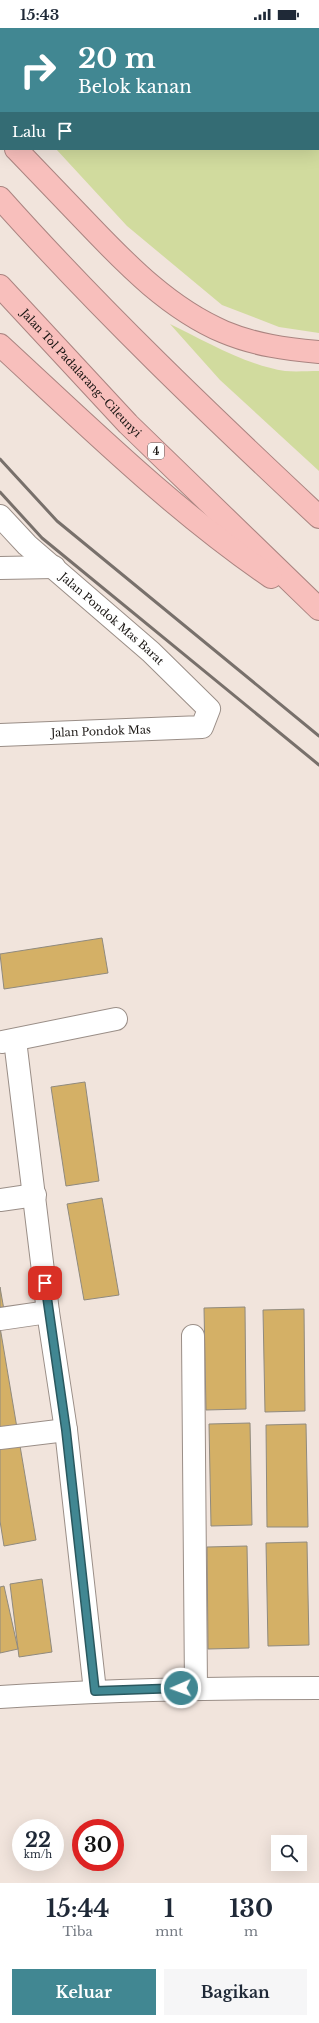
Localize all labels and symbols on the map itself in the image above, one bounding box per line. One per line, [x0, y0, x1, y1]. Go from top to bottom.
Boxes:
street label: Jalan Tol Padalarang–Cileunyi [17, 305, 144, 440]
road number: 4 [148, 443, 164, 459]
street label: Jalan Pondok Mas Barat [56, 568, 167, 668]
street label: Jalan Pondok Mas [49, 722, 151, 740]
pin [28, 1266, 62, 1300]
position arrow [160, 1667, 202, 1709]
speed limit sign: 30 [72, 1819, 124, 1871]

